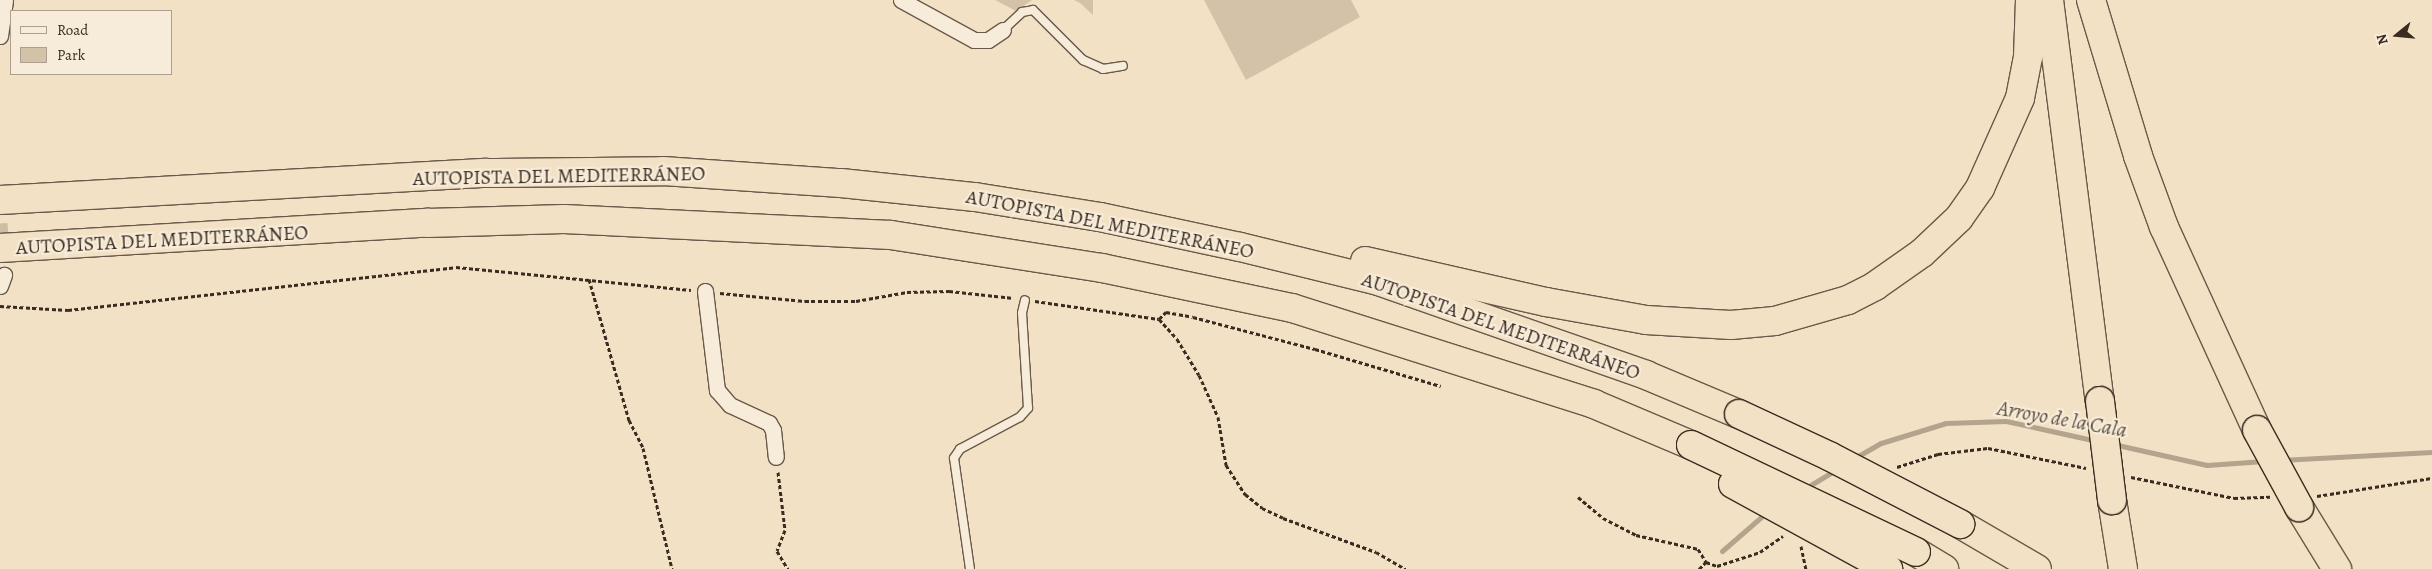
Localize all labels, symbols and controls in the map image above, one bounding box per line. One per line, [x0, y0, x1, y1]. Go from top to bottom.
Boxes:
legend [10, 10, 172, 75]
north arrow [2372, 10, 2422, 60]
text: Road [57, 20, 88, 40]
text: N [2372, 32, 2393, 47]
text: Park [57, 45, 85, 65]
street label: AUTOPISTA DEL MEDITERRÁNEO [412, 161, 706, 191]
street label: AUTOPISTA DEL MEDITERRÁNEO [964, 184, 1256, 264]
street label: AUTOPISTA DEL MEDITERRÁNEO [15, 220, 309, 260]
street label: AUTOPISTA DEL MEDITERRÁNEO [1359, 267, 1643, 385]
water label: Arroyo de la Cala [1995, 395, 2129, 443]

